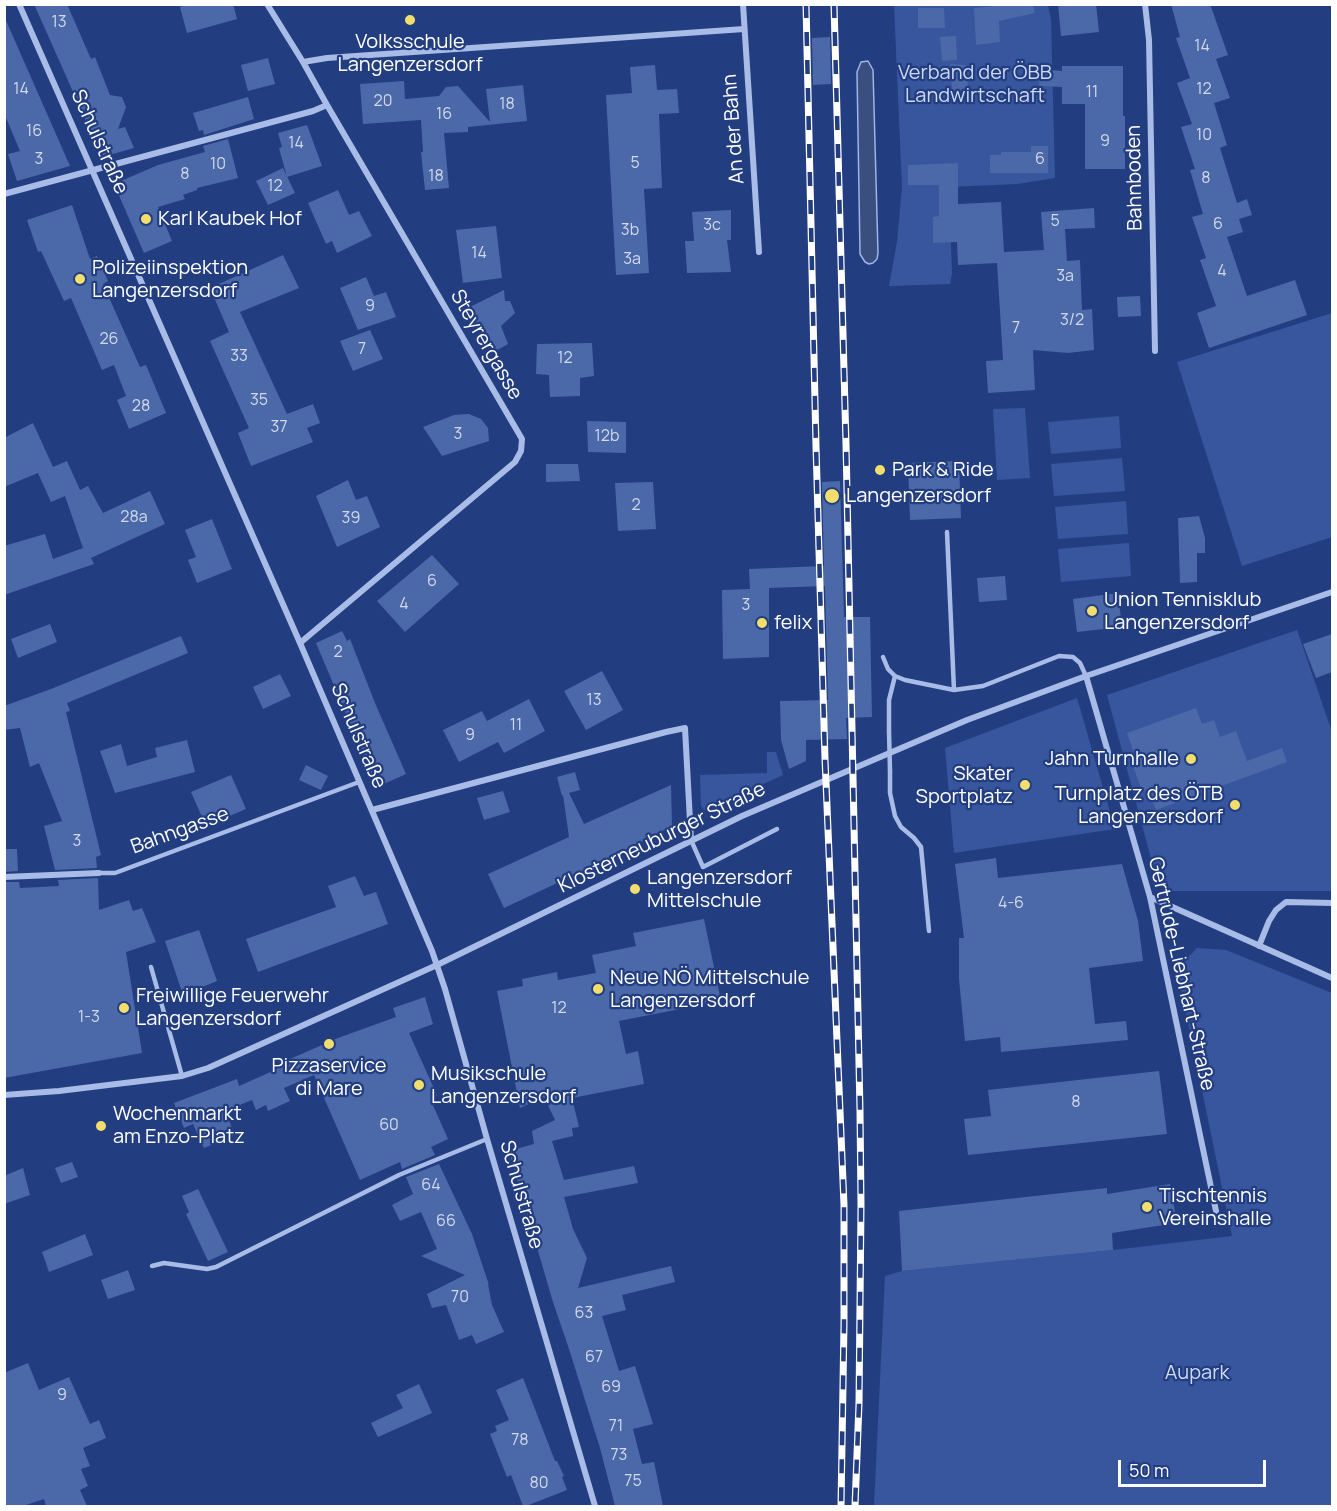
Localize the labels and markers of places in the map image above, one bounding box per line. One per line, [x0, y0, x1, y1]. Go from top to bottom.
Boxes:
marker: Volksschule Langenzersdorf [403, 13, 417, 27]
place label: Volksschule Langenzersdorf [337, 30, 483, 77]
place label: Karl Kaubek Hof [158, 207, 302, 231]
marker: Karl Kaubek Hof [139, 212, 153, 226]
place label: Polizeiinspektion Langenzersdorf [92, 256, 248, 303]
marker: Polizeiinspektion Langenzersdorf [73, 272, 87, 286]
place label: Park & Ride [892, 458, 994, 482]
marker: Park & Ride [873, 463, 887, 477]
place label: Langenzersdorf [846, 484, 991, 508]
marker: Langenzersdorf [823, 487, 841, 505]
place label: Union Tennisklub Langenzersdorf [1104, 588, 1261, 635]
marker: Union Tennisklub Langenzersdorf [1085, 604, 1099, 618]
place label: felix [774, 611, 812, 635]
marker: felix [755, 616, 769, 630]
place label: Jahn Turnhalle [1045, 747, 1179, 771]
marker: Jahn Turnhalle [1184, 752, 1198, 766]
place label: Skater Sportplatz [916, 762, 1013, 809]
marker: Skater Sportplatz [1018, 778, 1032, 792]
place label: Turnplatz des ÖTB Langenzersdorf [1055, 782, 1223, 829]
marker: Turnplatz des ÖTB Langenzersdorf [1228, 798, 1242, 812]
place label: Langenzersdorf Mittelschule [647, 866, 792, 913]
marker: Langenzersdorf Mittelschule [628, 882, 642, 896]
place label: Neue NÖ Mittelschule Langenzersdorf [610, 966, 809, 1013]
marker: Neue NÖ Mittelschule Langenzersdorf [591, 982, 605, 996]
place label: Freiwillige Feuerwehr Langenzersdorf [136, 984, 329, 1031]
marker: Freiwillige Feuerwehr Langenzersdorf [117, 1001, 131, 1015]
marker: Pizzaservice di Mare [322, 1037, 336, 1051]
place label: Pizzaservice di Mare [271, 1054, 387, 1101]
place label: Musikschule Langenzersdorf [431, 1062, 576, 1109]
marker: Musikschule Langenzersdorf [412, 1078, 426, 1092]
place label: Wochenmarkt am Enzo-Platz [113, 1102, 245, 1149]
marker: Wochenmarkt am Enzo-Platz [94, 1119, 108, 1133]
place label: Tischtennis Vereinshalle [1159, 1184, 1271, 1231]
marker: Tischtennis Vereinshalle [1140, 1200, 1154, 1214]

